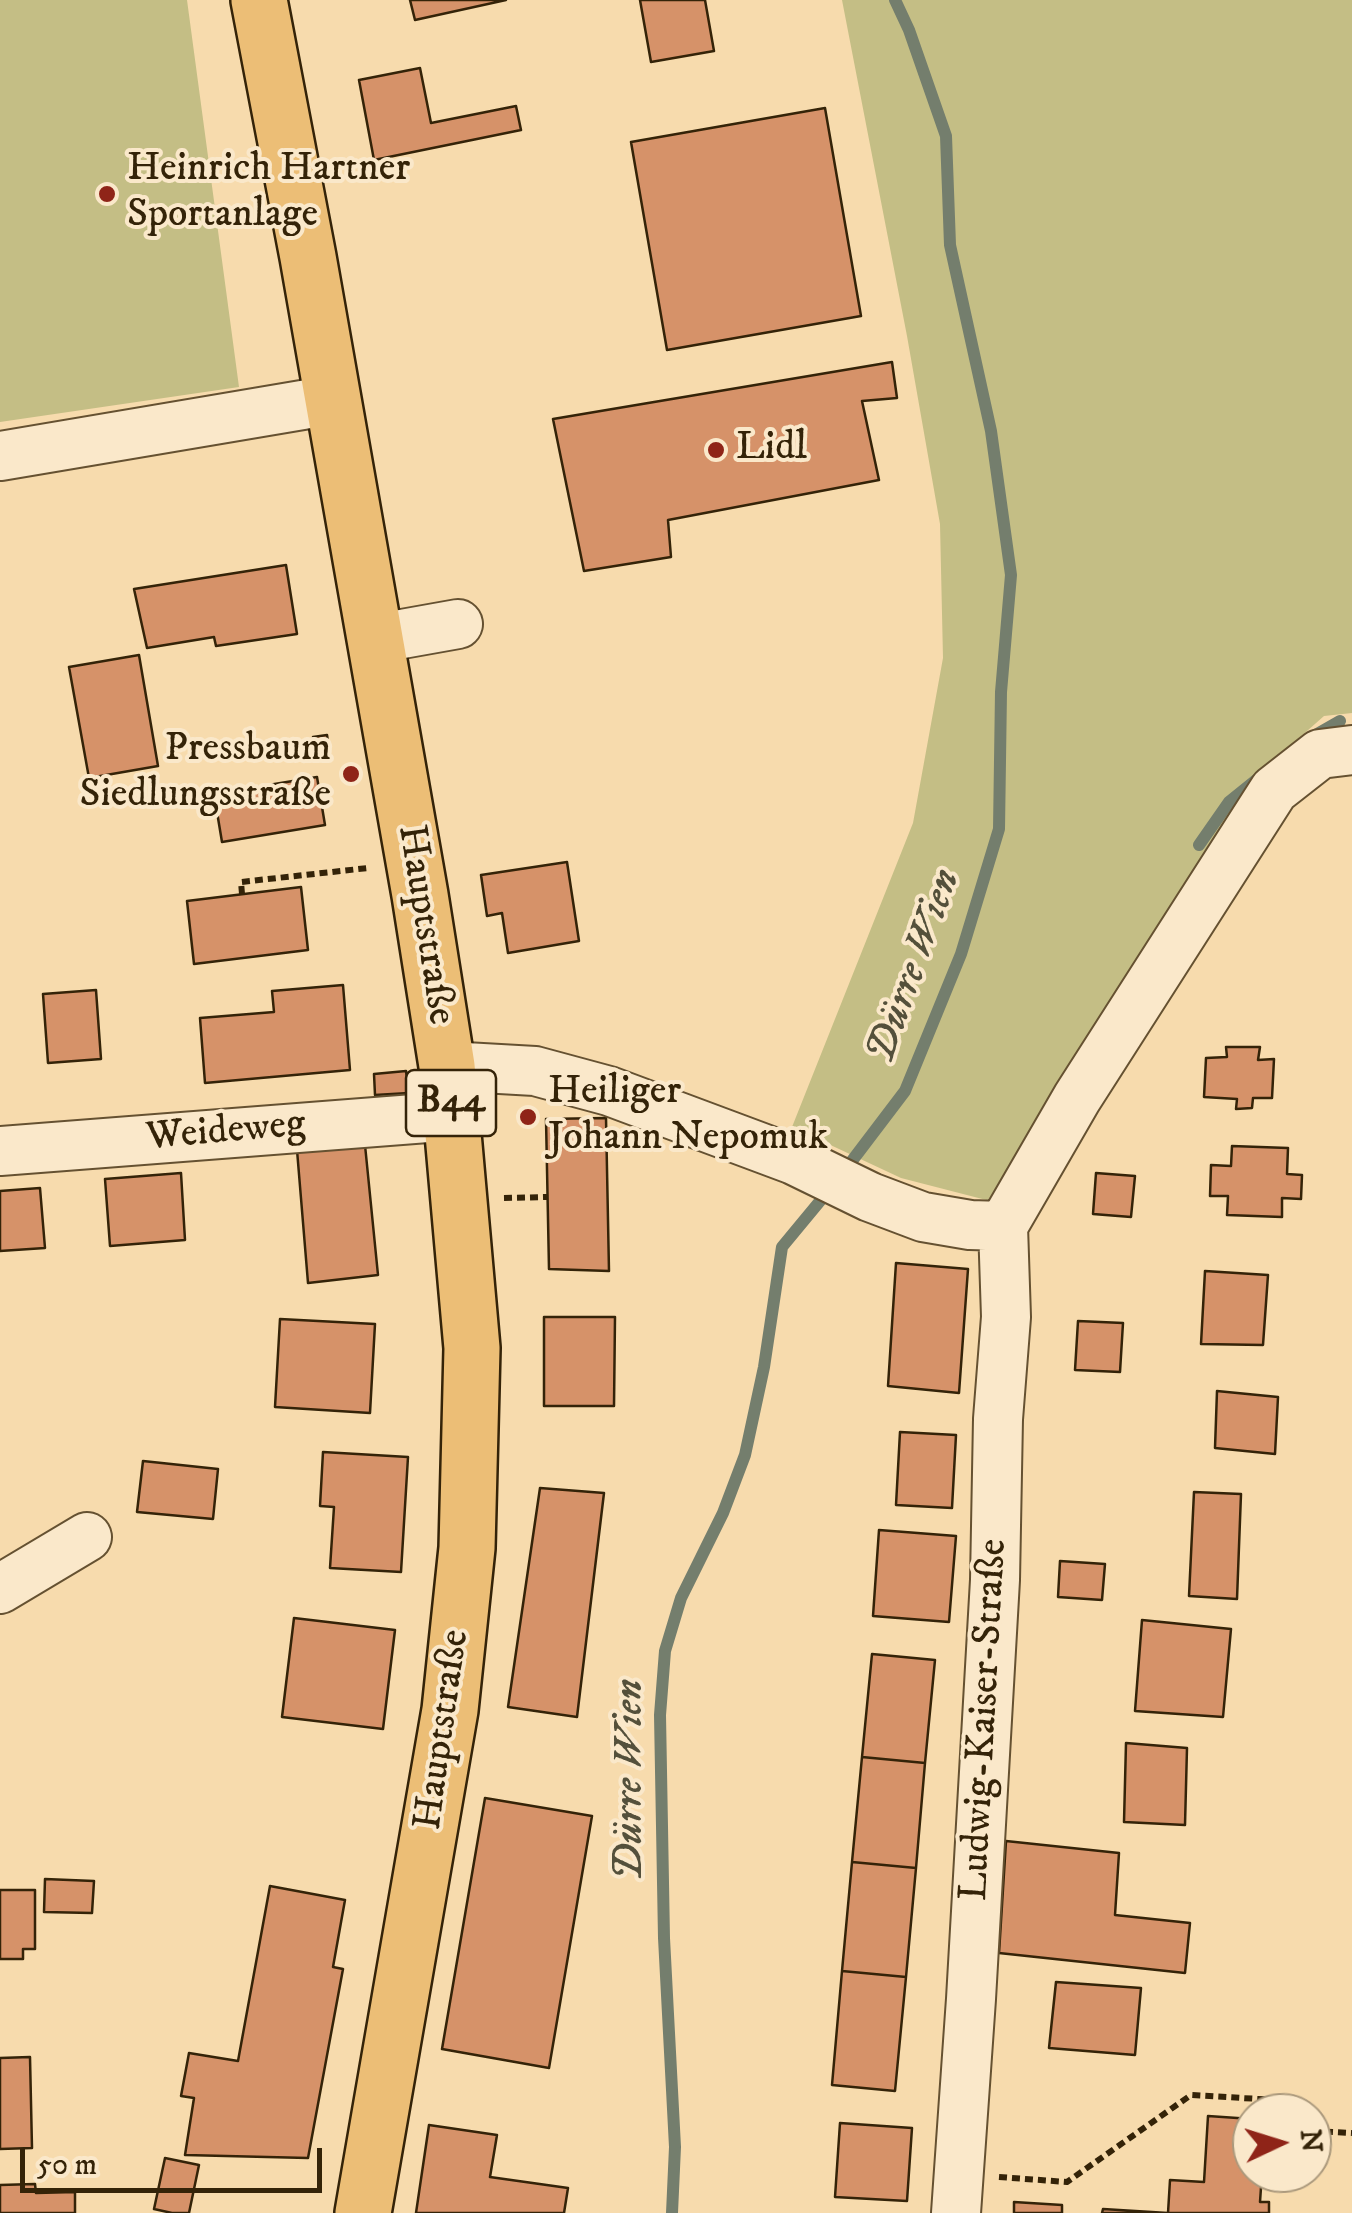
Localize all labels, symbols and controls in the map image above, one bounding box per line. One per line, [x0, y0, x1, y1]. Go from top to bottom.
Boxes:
place label: Heinrich Hartner Sportanlage [127, 147, 410, 241]
marker: Heinrich Hartner Sportanlage [96, 183, 118, 205]
place label: Lidl [736, 426, 807, 474]
marker: Lidl [705, 439, 727, 461]
place label: Pressbaum Siedlungsstraße [79, 727, 331, 821]
marker: Pressbaum Siedlungsstraße [340, 763, 362, 785]
street label: Hauptstraße [385, 822, 463, 1028]
water label: Dürre Wien [858, 863, 974, 1071]
road number: B44 [406, 1070, 496, 1136]
place label: Heiliger Johann Nepomuk [548, 1070, 828, 1164]
street label: Weideweg [144, 1102, 308, 1164]
marker: Heiliger Johann Nepomuk [517, 1106, 539, 1128]
street label: Ludwig-Kaiser-Straße [953, 1538, 1019, 1902]
street label: Hauptstraße [406, 1627, 482, 1833]
water label: Dürre Wien [607, 1679, 657, 1881]
north arrow [1232, 2093, 1332, 2193]
scale bar [25, 2128, 328, 2190]
text: N [1292, 2128, 1329, 2154]
text: 50 m [37, 2147, 97, 2184]

